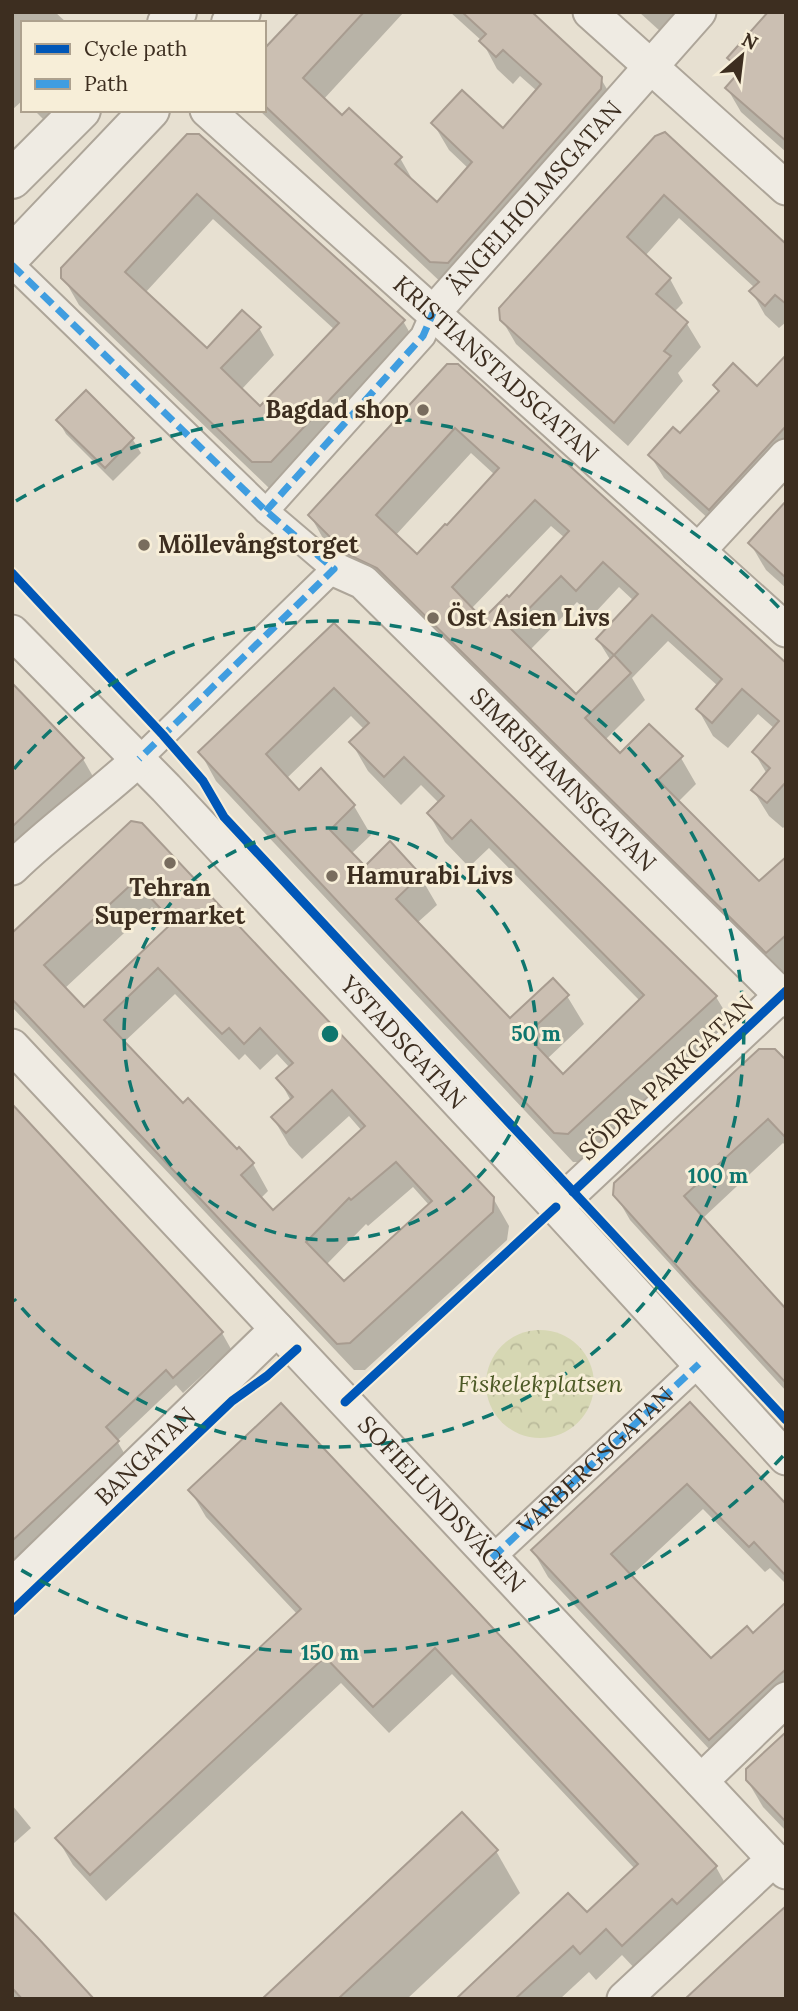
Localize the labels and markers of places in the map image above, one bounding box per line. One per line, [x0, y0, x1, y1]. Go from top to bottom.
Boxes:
place label: Bagdad shop [265, 394, 409, 425]
marker: Bagdad shop [415, 402, 431, 418]
place label: Möllevångstorget [158, 529, 360, 560]
marker: Möllevångstorget [136, 537, 152, 553]
place label: Öst Asien Livs [447, 602, 610, 633]
marker: Öst Asien Livs [425, 610, 441, 626]
marker: Tehran Supermarket [162, 855, 178, 871]
place label: Hamurabi Livs [346, 860, 513, 891]
marker: Hamurabi Livs [324, 868, 340, 884]
place label: Tehran Supermarket [95, 872, 246, 931]
centre of rings [318, 1022, 342, 1046]

